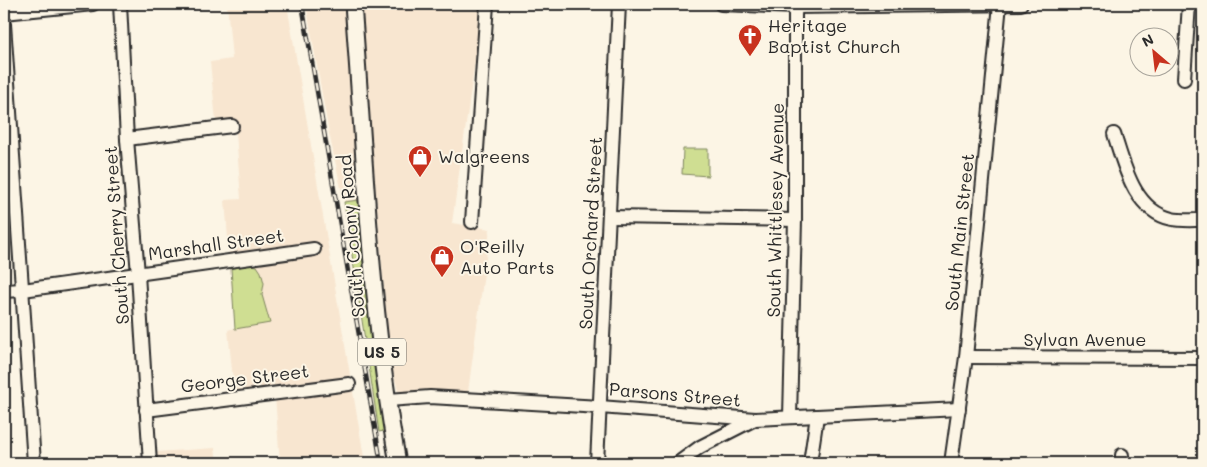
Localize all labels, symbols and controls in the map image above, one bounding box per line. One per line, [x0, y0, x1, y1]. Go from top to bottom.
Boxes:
place label: Heritage Baptist Church [768, 13, 900, 58]
church icon: Heritage Baptist Church [737, 23, 763, 57]
north arrow [1130, 28, 1180, 78]
text: N [1139, 29, 1157, 51]
street label: South Whittlesey Avenue [761, 102, 789, 318]
street label: South Orchard Street [573, 136, 607, 330]
shop icon: Walgreens [407, 144, 433, 178]
place label: Walgreens [438, 144, 530, 168]
street label: South Cherry Street [98, 145, 134, 325]
street label: South Main Street [939, 152, 979, 312]
street label: South Colony Road [332, 154, 370, 318]
street label: Marshall Street [146, 223, 285, 265]
place label: O'Reilly Auto Parts [460, 234, 555, 279]
shop icon: O'Reilly Auto Parts [429, 244, 455, 278]
street label: Sylvan Avenue [1024, 327, 1146, 351]
road number: US 5 [358, 338, 406, 366]
street label: George Street [179, 358, 310, 398]
street label: Parsons Street [608, 376, 742, 412]

